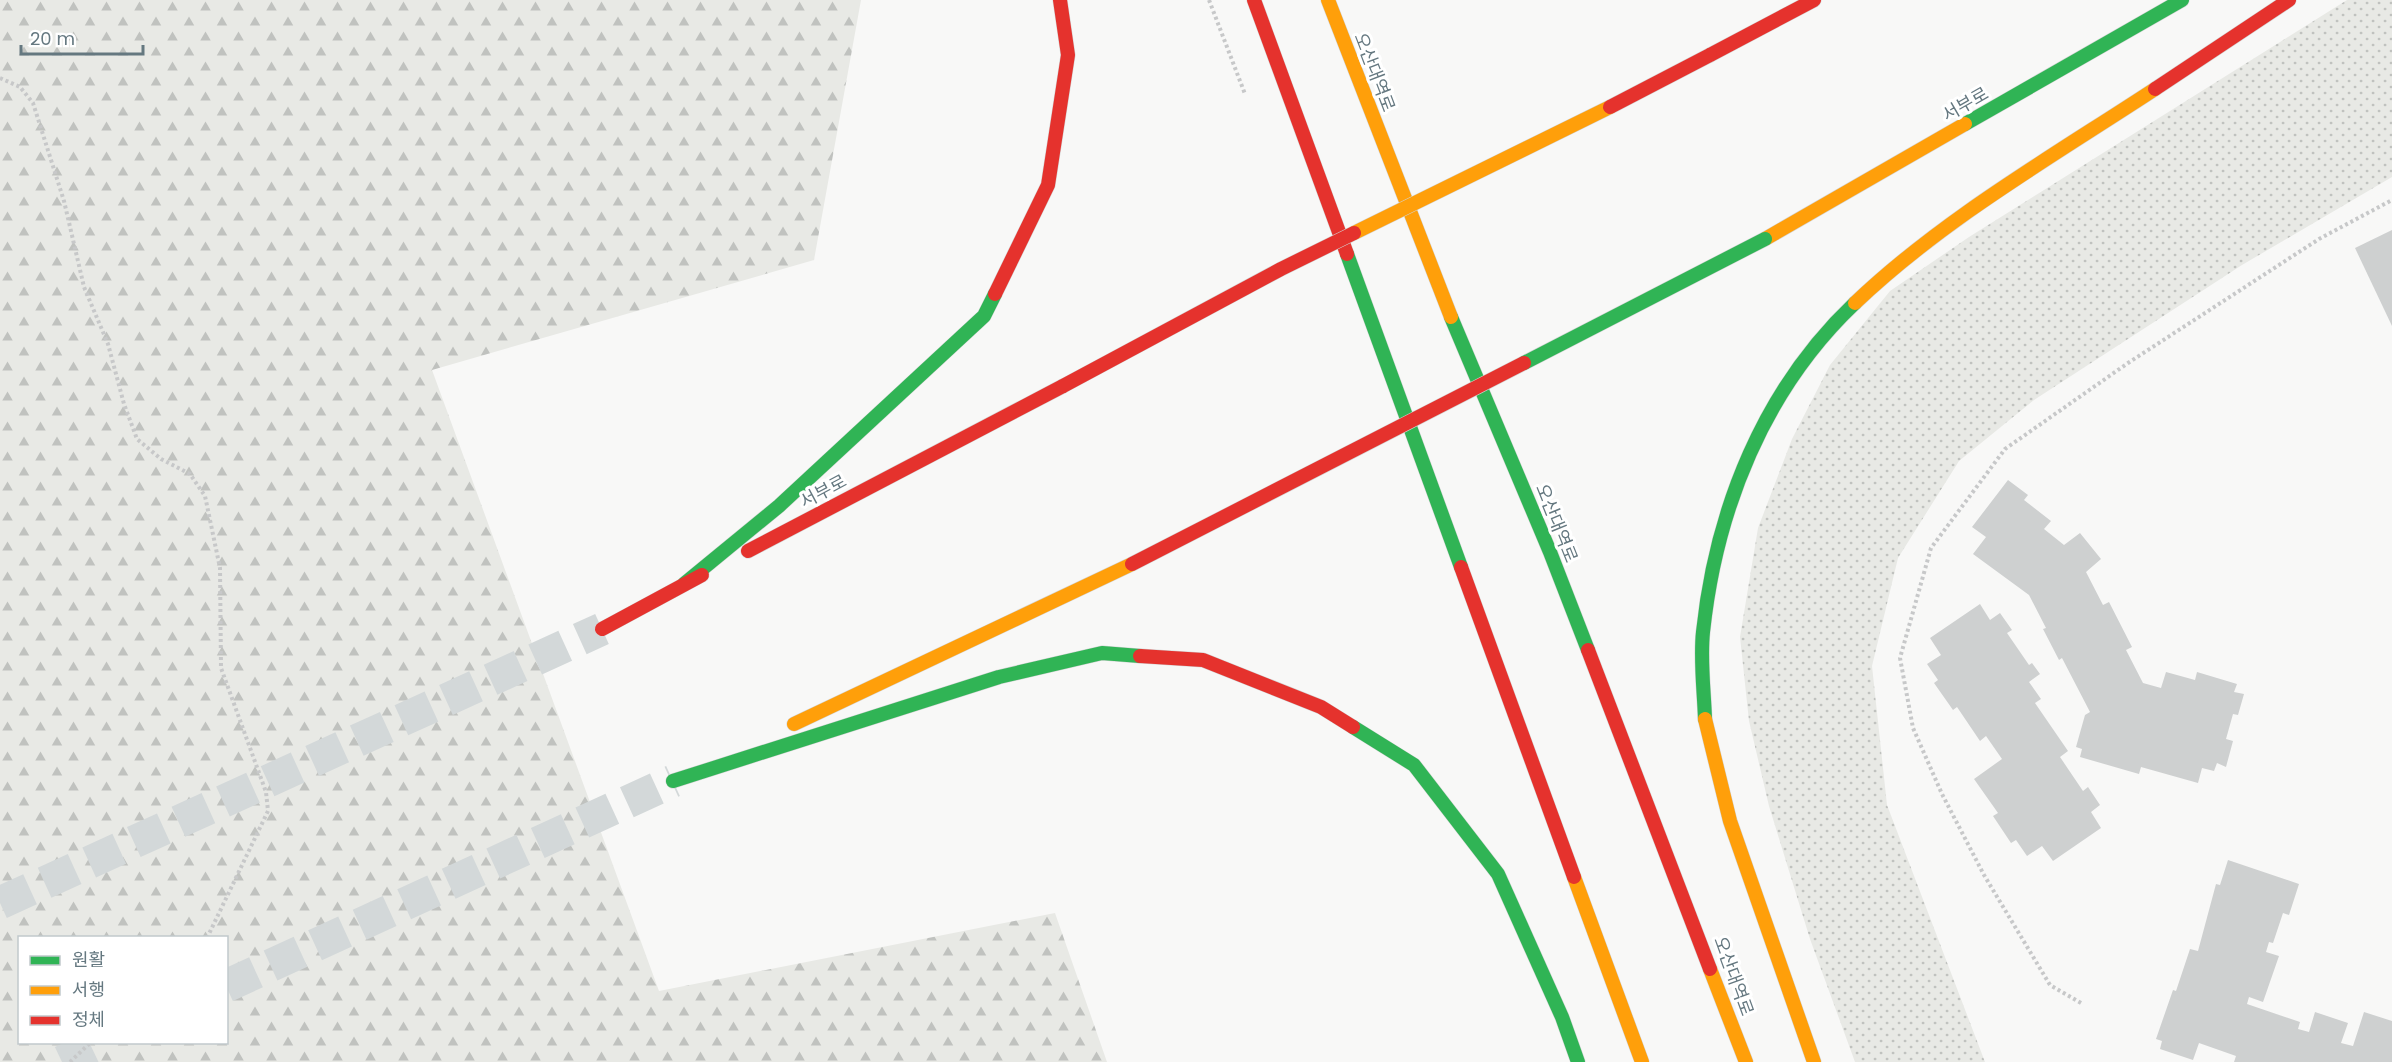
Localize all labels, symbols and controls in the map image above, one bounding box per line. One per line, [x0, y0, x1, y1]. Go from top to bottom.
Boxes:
scale bar [21, 18, 142, 56]
text: 20 m [30, 26, 75, 51]
street label: 오산대역로 [1348, 29, 1402, 115]
street label: 서부로 [1937, 81, 1993, 127]
street label: 서부로 [795, 468, 851, 514]
street label: 오산대역로 [1530, 480, 1584, 566]
street label: 오산대역로 [1708, 933, 1760, 1019]
legend [18, 936, 228, 1044]
text: 원활 [72, 947, 105, 972]
text: 서행 [72, 977, 105, 1002]
text: 정체 [72, 1007, 105, 1032]

